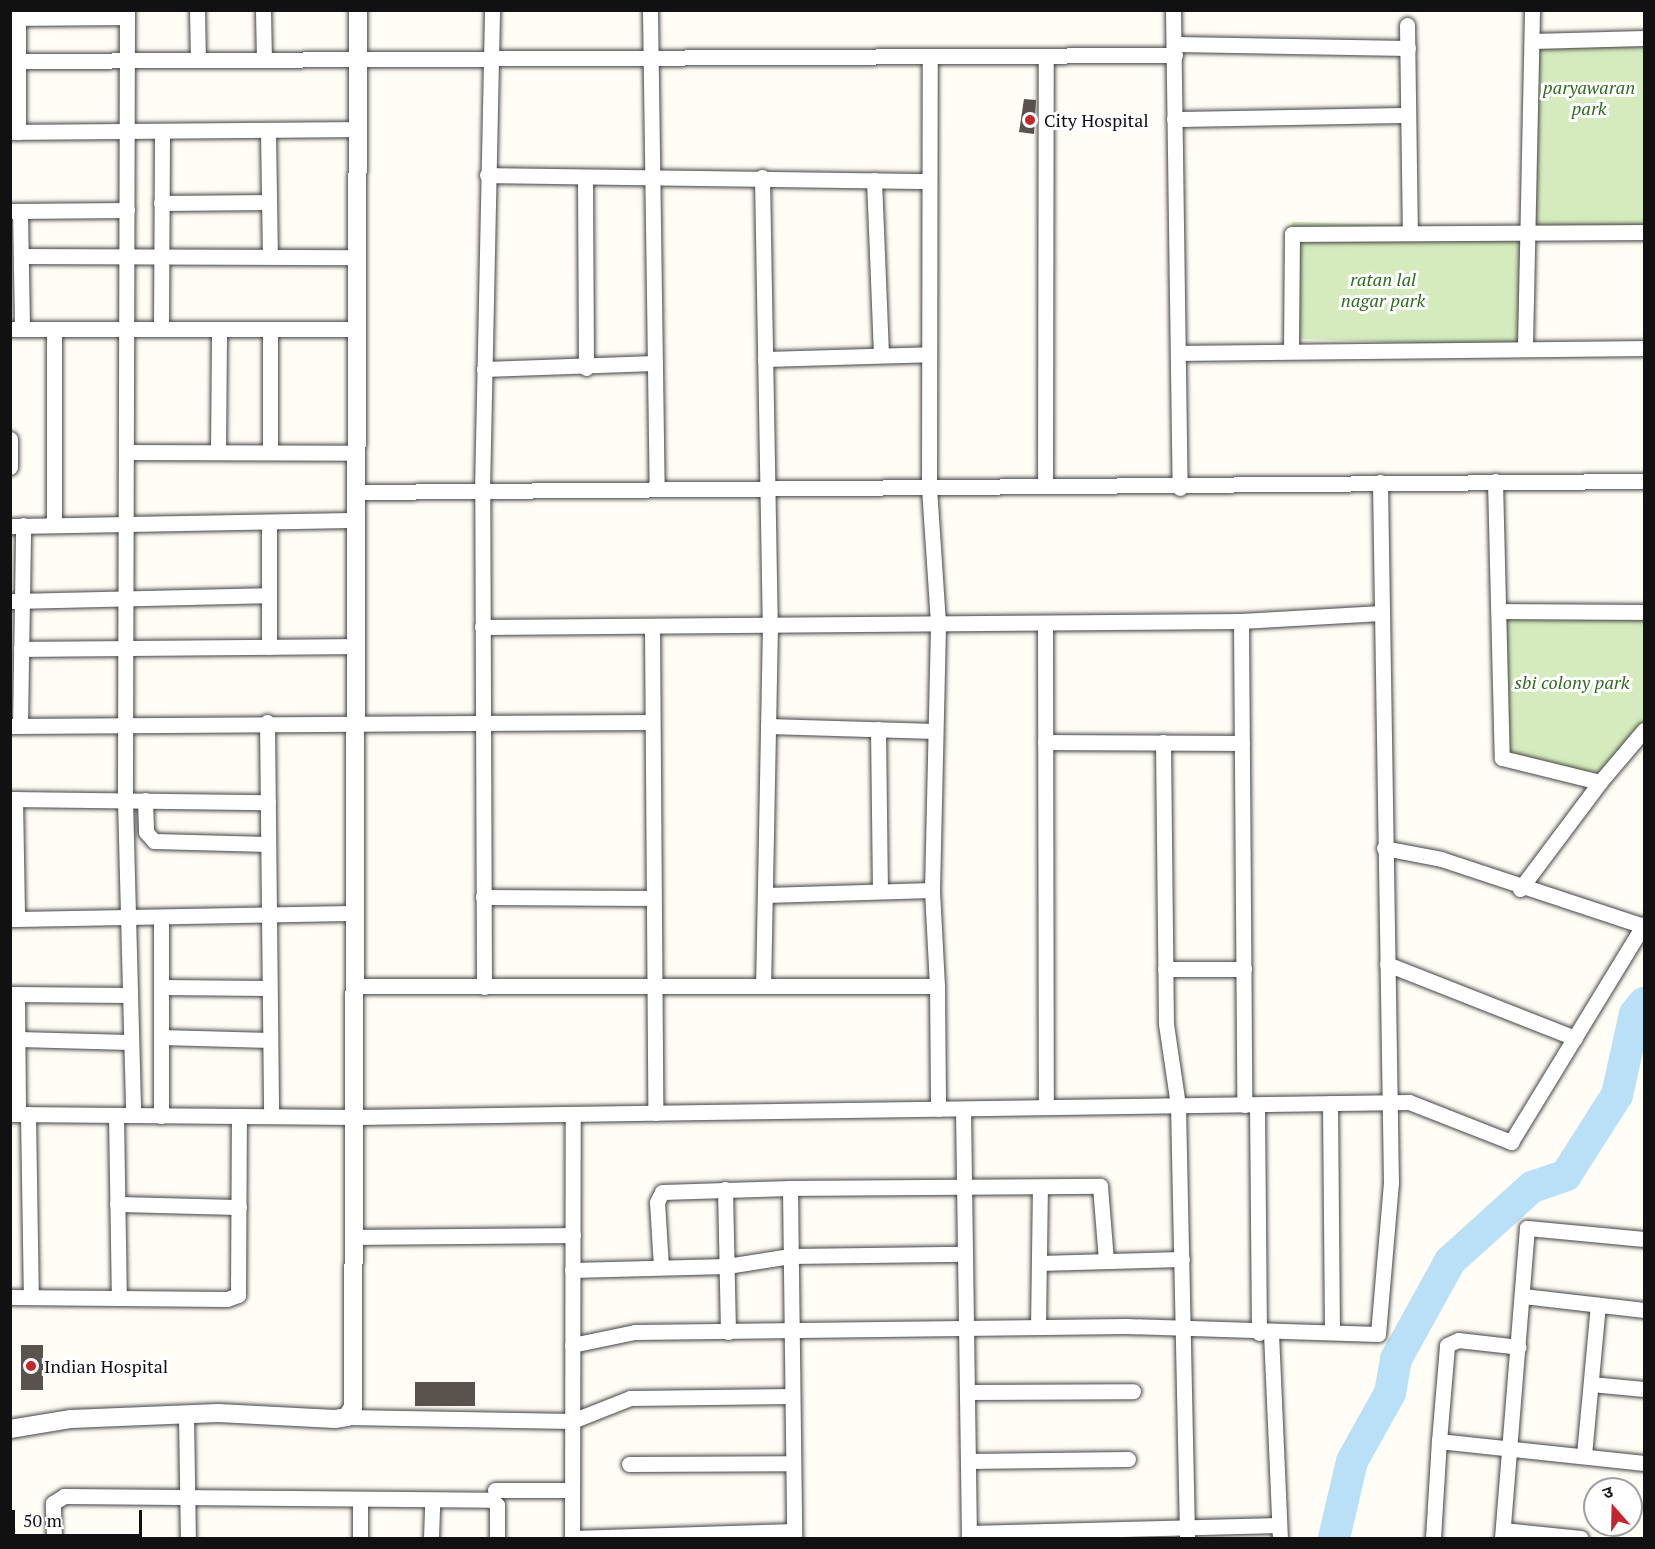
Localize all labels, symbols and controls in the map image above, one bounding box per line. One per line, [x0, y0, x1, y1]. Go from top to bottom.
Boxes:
park label: paryawaran park [1543, 77, 1635, 119]
place label: City Hospital [1044, 109, 1149, 131]
marker: City Hospital [1021, 111, 1039, 129]
park label: ratan lal nagar park [1341, 269, 1425, 312]
park label: sbi colony park [1515, 671, 1629, 693]
place label: Indian Hospital [44, 1355, 168, 1377]
marker: Indian Hospital [22, 1357, 40, 1375]
north arrow [1583, 1477, 1643, 1537]
text: उ [1599, 1480, 1616, 1504]
scale bar [15, 1498, 146, 1536]
text: 50 m [23, 1508, 62, 1532]

